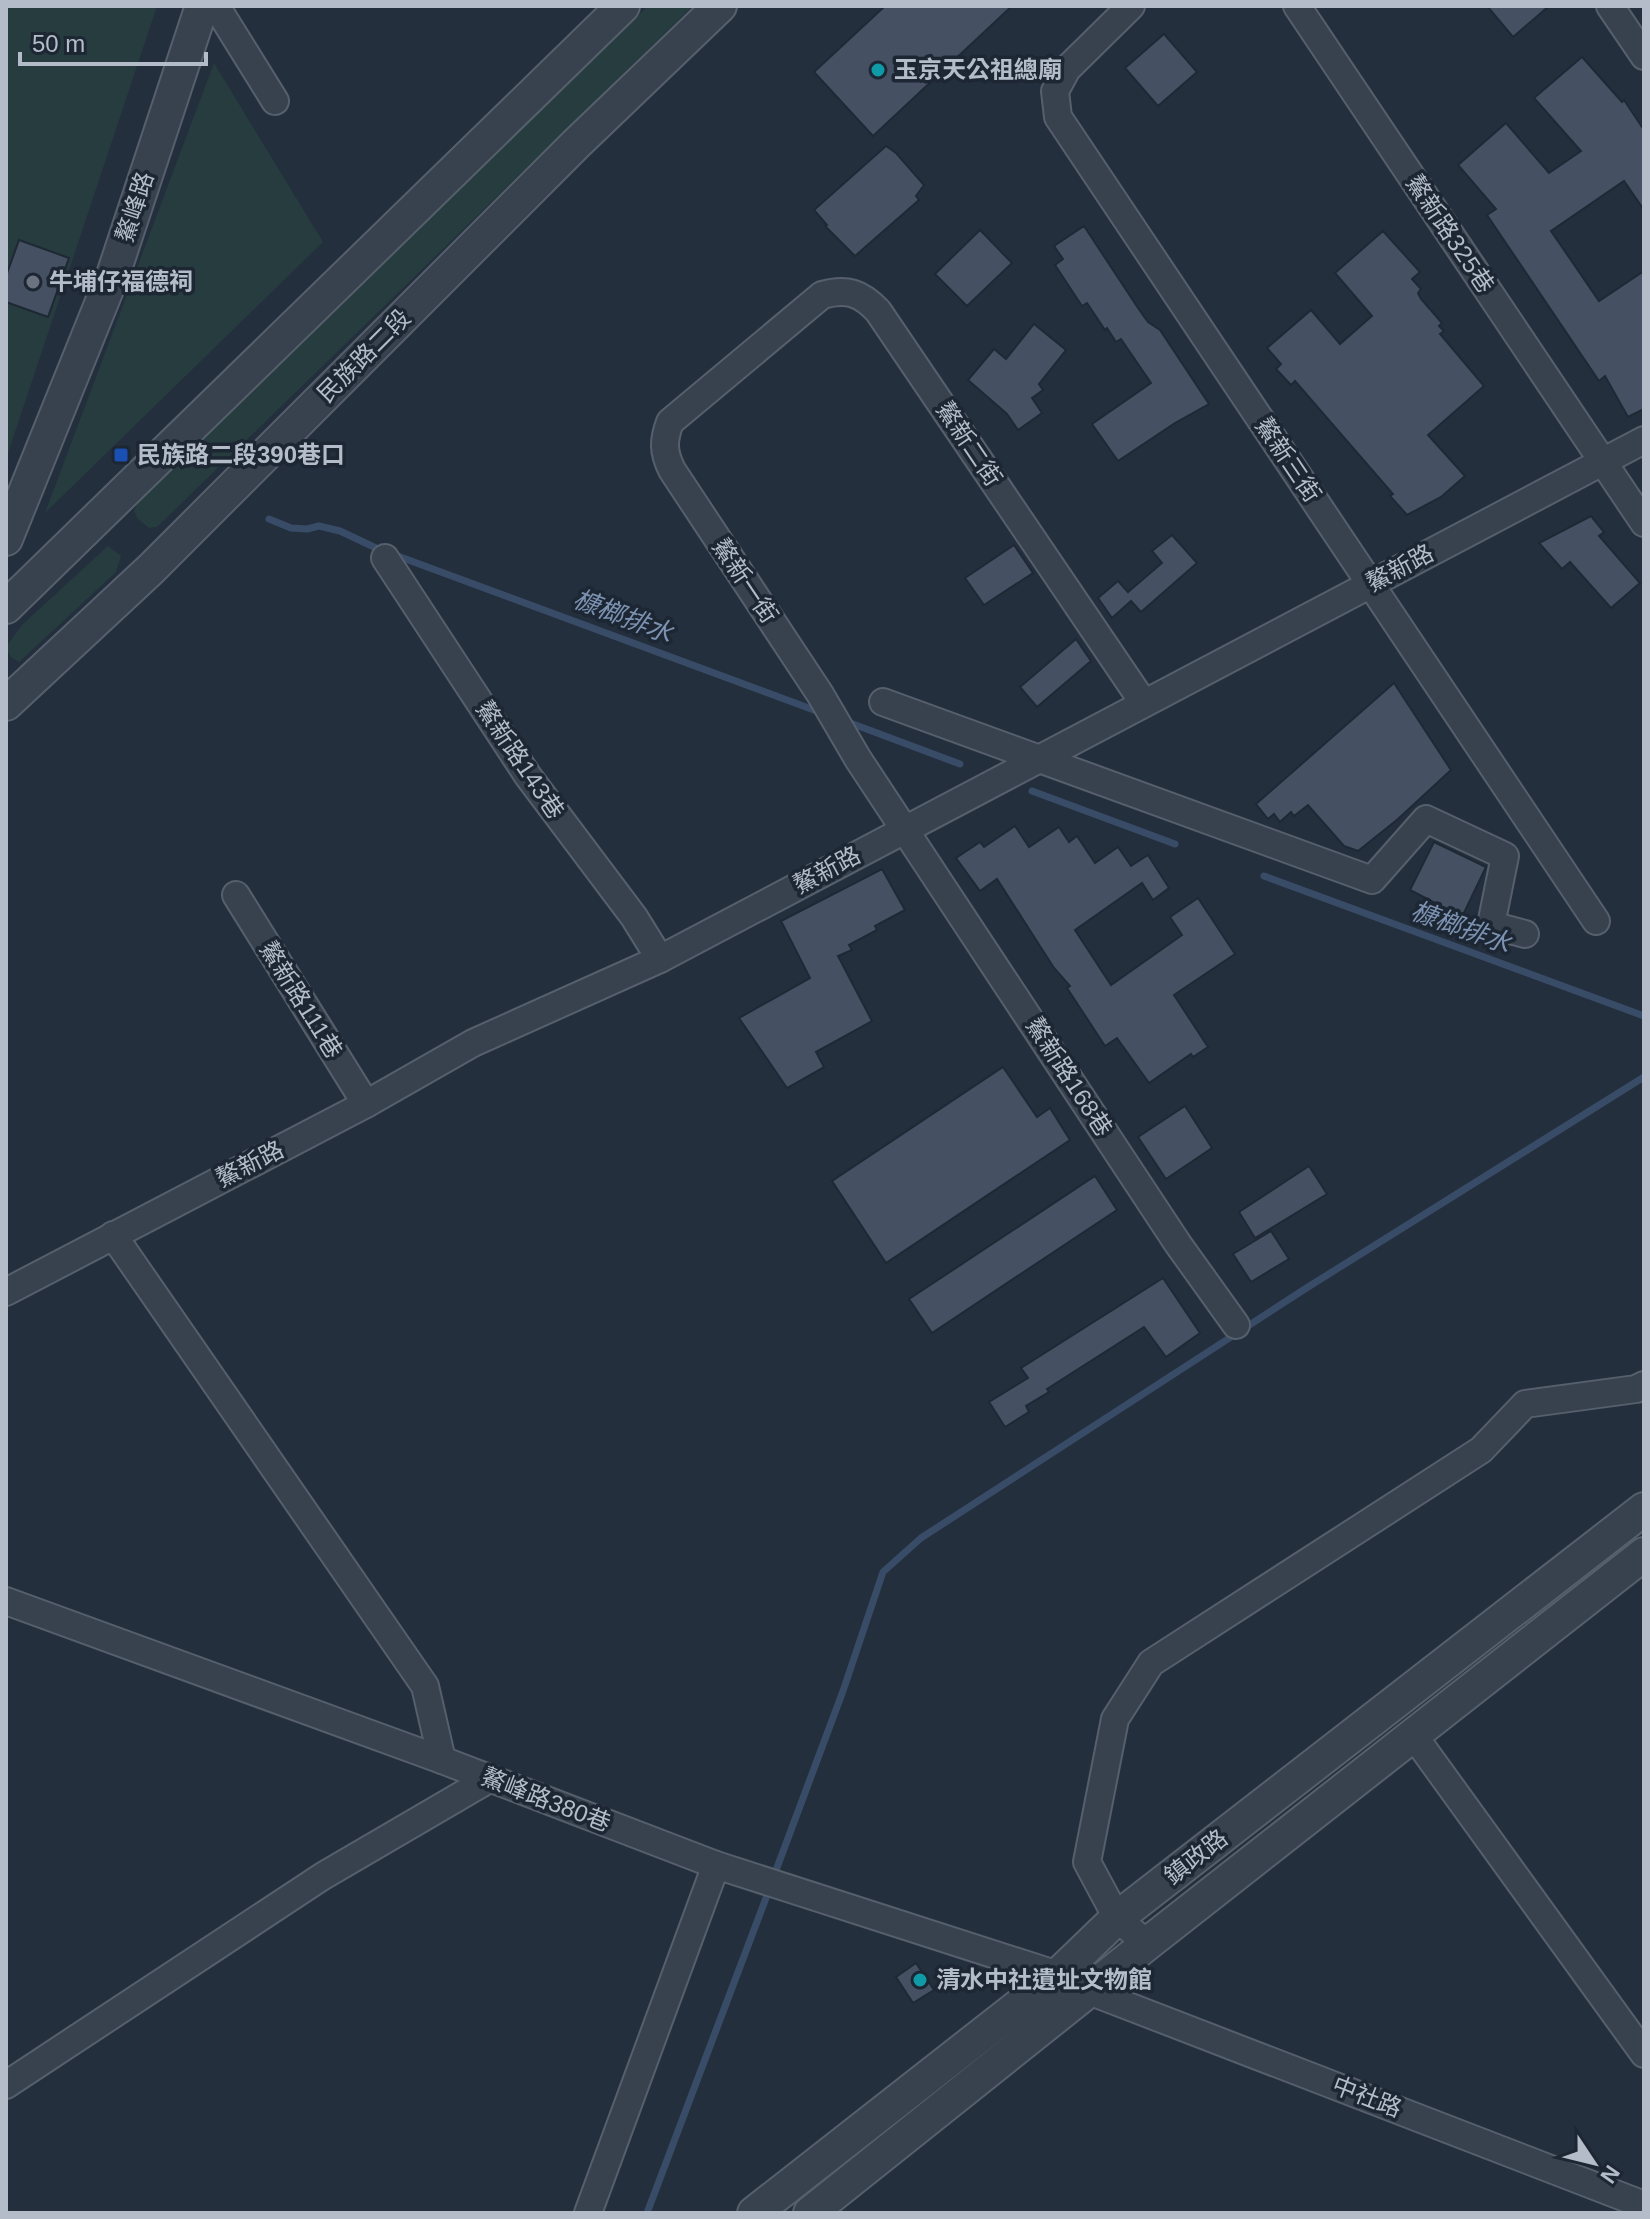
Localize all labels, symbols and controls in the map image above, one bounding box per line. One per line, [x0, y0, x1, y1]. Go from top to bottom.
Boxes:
scale bar [20, 16, 206, 66]
text: 50 m [32, 30, 85, 57]
place label: 玉京天公祖總廟 [894, 56, 1062, 83]
marker: 玉京天公祖總廟 [869, 61, 887, 79]
street label: 鰲峰路 [111, 168, 158, 245]
street label: 鰲新路325巷 [1401, 170, 1500, 298]
place label: 牛埔仔福德祠 [49, 268, 193, 295]
marker: 牛埔仔福德祠 [24, 273, 42, 291]
street label: 民族路二段 [312, 304, 416, 408]
street label: 鰲新二街 [931, 396, 1007, 491]
street label: 鰲新三街 [1250, 412, 1326, 507]
place label: 民族路二段390巷口 [137, 441, 345, 468]
marker: 民族路二段390巷口 [112, 446, 130, 464]
street label: 鰲新一街 [707, 533, 783, 628]
street label: 鰲新路 [1362, 539, 1438, 596]
water label: 槺榔排水 [569, 583, 678, 649]
street label: 鰲新路143巷 [471, 696, 570, 824]
street label: 鰲新路 [789, 841, 865, 898]
water label: 槺榔排水 [1407, 895, 1516, 959]
street label: 鰲新路111巷 [255, 936, 348, 1063]
street label: 鰲新路168巷 [1021, 1012, 1118, 1141]
street label: 鰲新路 [212, 1135, 288, 1192]
street label: 鰲峰路380巷 [478, 1763, 615, 1837]
street label: 鎮政路 [1159, 1824, 1232, 1889]
place label: 清水中社遺址文物館 [936, 1966, 1152, 1993]
marker: 清水中社遺址文物館 [911, 1971, 929, 1989]
street label: 中社路 [1329, 2071, 1406, 2122]
north arrow [1554, 2123, 1634, 2203]
text: N [1595, 2161, 1625, 2188]

